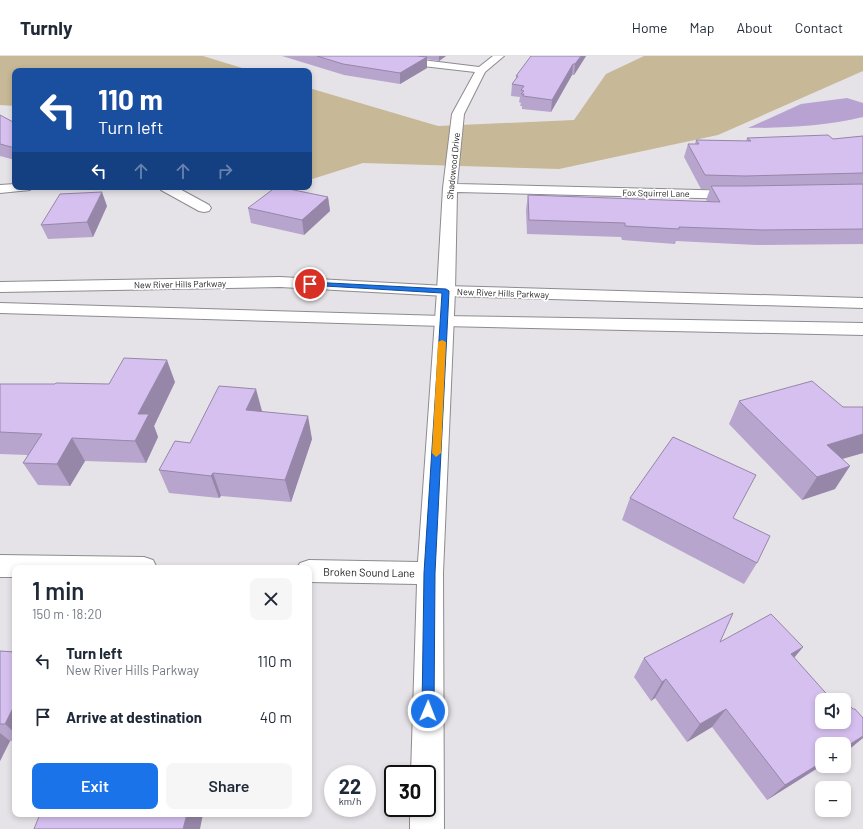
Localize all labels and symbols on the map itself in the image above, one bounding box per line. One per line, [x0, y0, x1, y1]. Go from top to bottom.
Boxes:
street label: Shadowood Drive [444, 132, 462, 200]
street label: Fox Squirrel Lane [622, 187, 690, 199]
pin [293, 267, 327, 301]
street label: New River Hills Parkway [134, 278, 226, 290]
street label: New River Hills Parkway [457, 286, 549, 300]
street label: Broken Sound Lane [323, 565, 415, 579]
position arrow [407, 690, 449, 732]
speed limit sign: 30 [384, 765, 436, 817]

